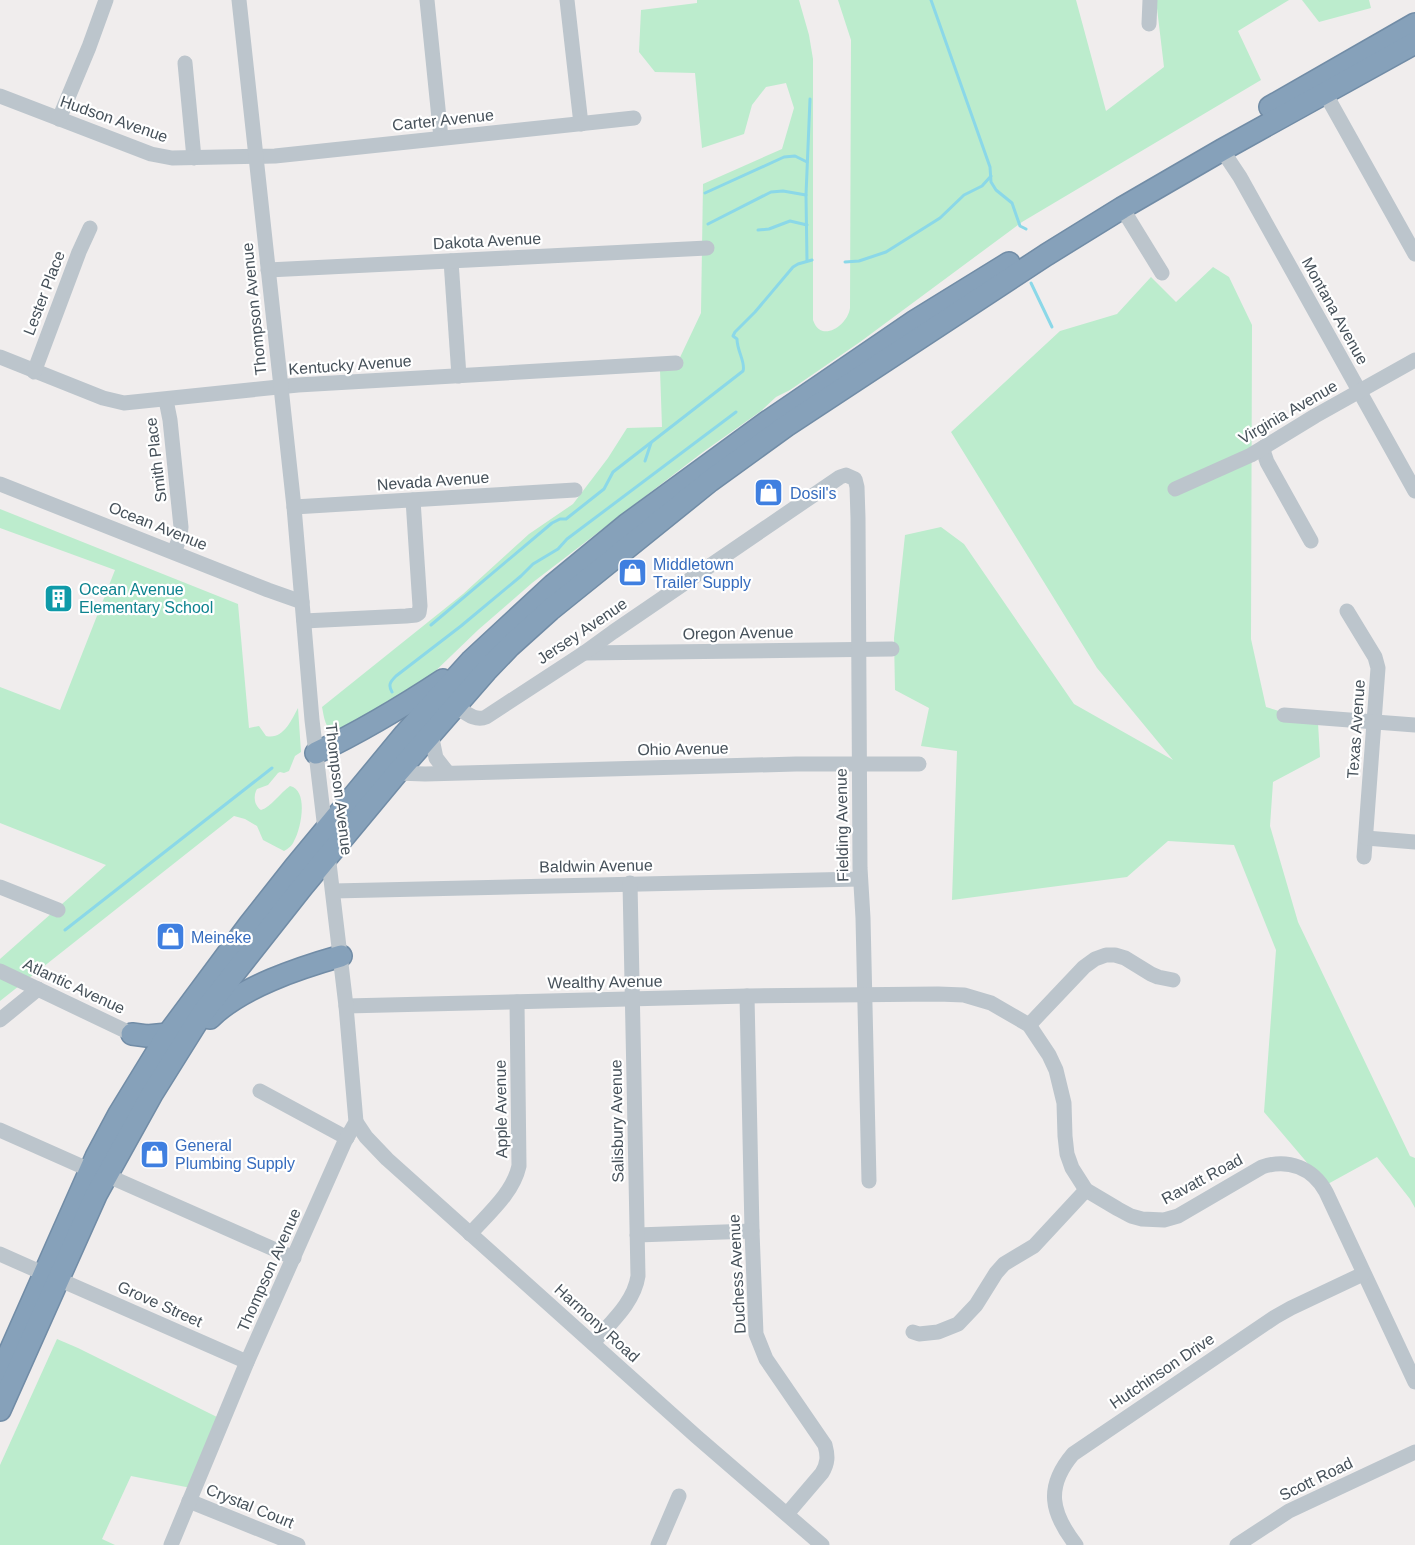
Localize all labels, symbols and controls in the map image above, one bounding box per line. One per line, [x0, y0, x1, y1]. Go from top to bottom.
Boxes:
street label: Hudson Avenue [58, 93, 170, 145]
street label: Carter Avenue [391, 106, 495, 134]
street label: Dakota Avenue [433, 230, 542, 252]
street label: Thompson Avenue [239, 242, 269, 376]
street label: Lester Place [20, 248, 68, 338]
street label: Montana Avenue [1299, 254, 1372, 368]
street label: Kentucky Avenue [288, 352, 412, 378]
street label: Virginia Avenue [1236, 377, 1340, 447]
street label: Smith Place [142, 417, 170, 503]
street label: Nevada Avenue [376, 469, 490, 493]
shop icon: Dosil's [753, 477, 785, 509]
place label: Dosil's [790, 485, 837, 502]
street label: Ocean Avenue [106, 499, 210, 554]
place label: Middletown Trailer Supply [653, 556, 751, 591]
shop icon: Middletown Trailer Supply [616, 557, 648, 589]
place label: Ocean Avenue Elementary School [79, 581, 213, 616]
building icon: Ocean Avenue Elementary School [42, 582, 74, 614]
street label: Jersey Avenue [534, 595, 630, 667]
street label: Oregon Avenue [682, 624, 794, 642]
street label: Texas Avenue [1344, 679, 1368, 779]
street label: Thompson Avenue [322, 722, 356, 856]
street label: Ohio Avenue [637, 740, 729, 758]
street label: Fielding Avenue [833, 768, 851, 882]
street label: Baldwin Avenue [539, 857, 653, 875]
shop icon: Meineke [154, 921, 186, 953]
place label: Meineke [191, 929, 252, 946]
street label: Atlantic Avenue [21, 955, 128, 1017]
street label: Wealthy Avenue [547, 972, 663, 992]
street label: Salisbury Avenue [607, 1059, 627, 1183]
street label: Apple Avenue [492, 1060, 510, 1158]
place label: General Plumbing Supply [175, 1137, 295, 1172]
shop icon: General Plumbing Supply [138, 1138, 170, 1170]
street label: Ravatt Road [1159, 1151, 1245, 1207]
street label: Thompson Avenue [234, 1206, 304, 1334]
street label: Duchess Avenue [725, 1214, 749, 1334]
street label: Grove Street [115, 1278, 205, 1330]
street label: Harmony Road [551, 1281, 643, 1365]
street label: Hutchinson Drive [1107, 1330, 1217, 1412]
street label: Scott Road [1277, 1454, 1355, 1504]
street label: Crystal Court [204, 1481, 297, 1532]

